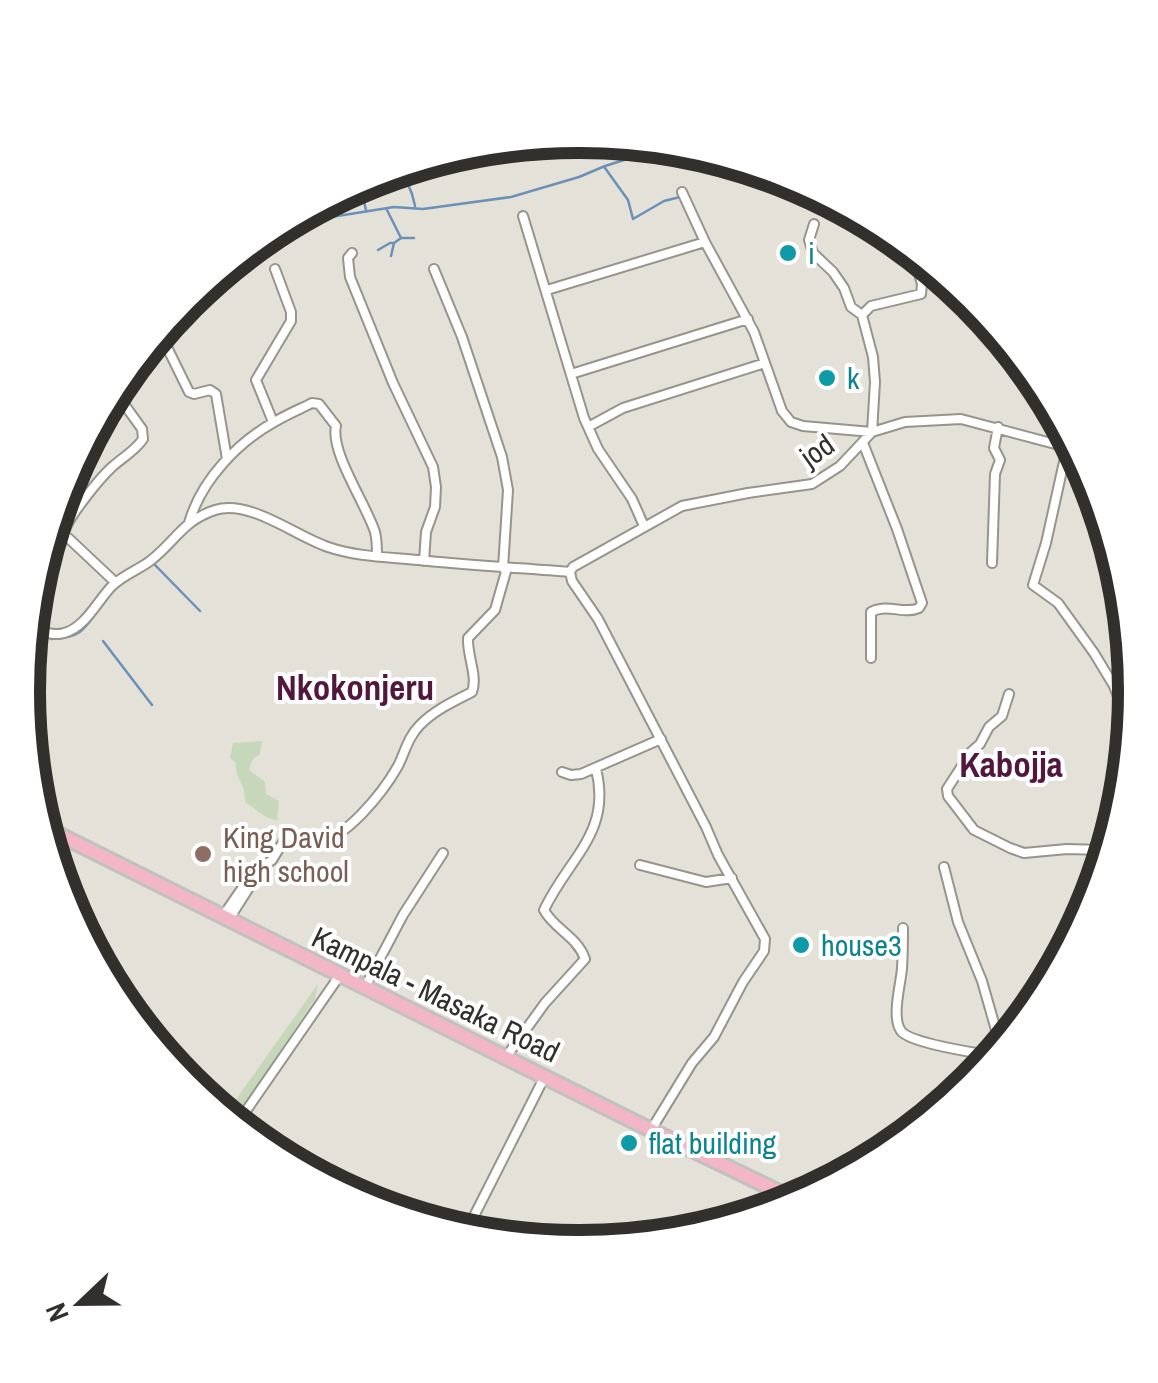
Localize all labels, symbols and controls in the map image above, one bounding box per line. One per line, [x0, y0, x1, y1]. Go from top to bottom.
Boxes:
place label: i [808, 233, 815, 273]
marker: i [777, 242, 799, 264]
place label: k [847, 358, 860, 398]
marker: k [816, 367, 838, 389]
street label: jod [790, 424, 842, 477]
district label: Nkokonjeru [276, 664, 434, 711]
district label: Kabojja [959, 741, 1063, 788]
place label: King David high school [223, 817, 349, 891]
marker: King David high school [192, 843, 214, 865]
street label: Kampala - Masaka Road [306, 917, 566, 1071]
place label: house3 [821, 925, 902, 965]
marker: house3 [790, 934, 812, 956]
place label: flat building [649, 1123, 777, 1163]
marker: flat building [618, 1132, 640, 1154]
north arrow [30, 1253, 130, 1353]
text: N [36, 1298, 78, 1327]

